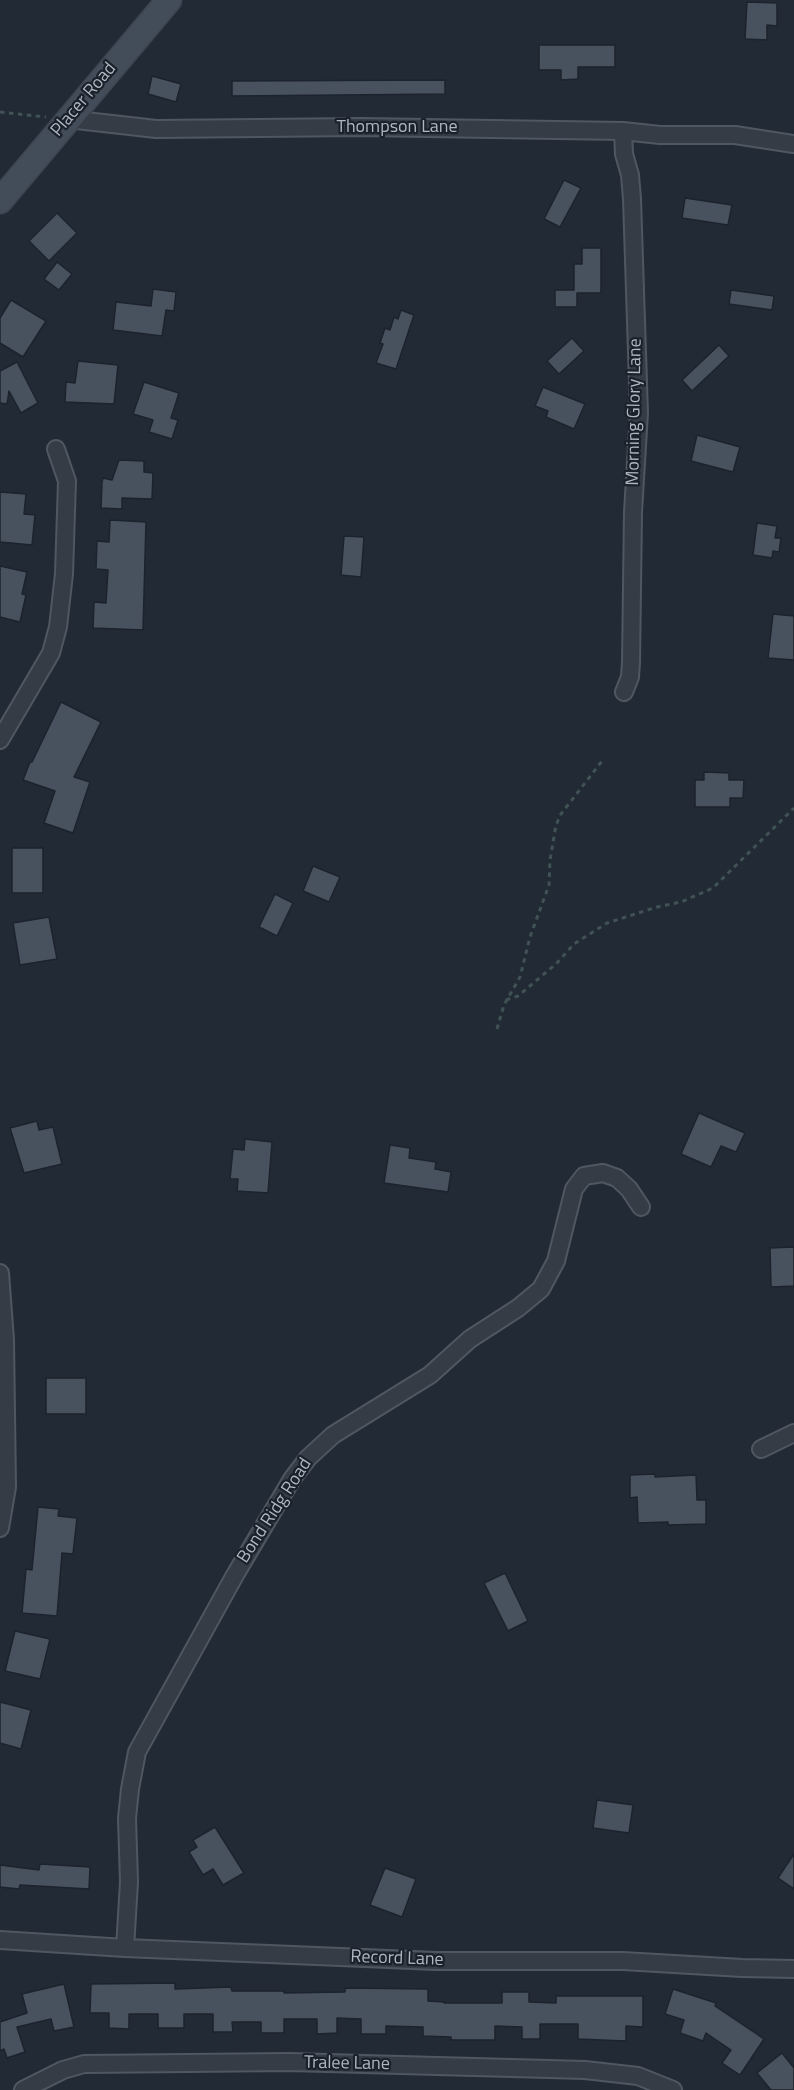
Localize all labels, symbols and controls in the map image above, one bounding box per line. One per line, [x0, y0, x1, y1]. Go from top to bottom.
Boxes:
street label: Placer Road [47, 59, 121, 141]
street label: Thompson Lane [336, 117, 458, 139]
street label: Morning Glory Lane [623, 338, 647, 486]
street label: Bond Ridg Road [233, 1455, 317, 1567]
street label: Record Lane [350, 1947, 444, 1971]
street label: Tralee Lane [304, 2052, 390, 2076]

